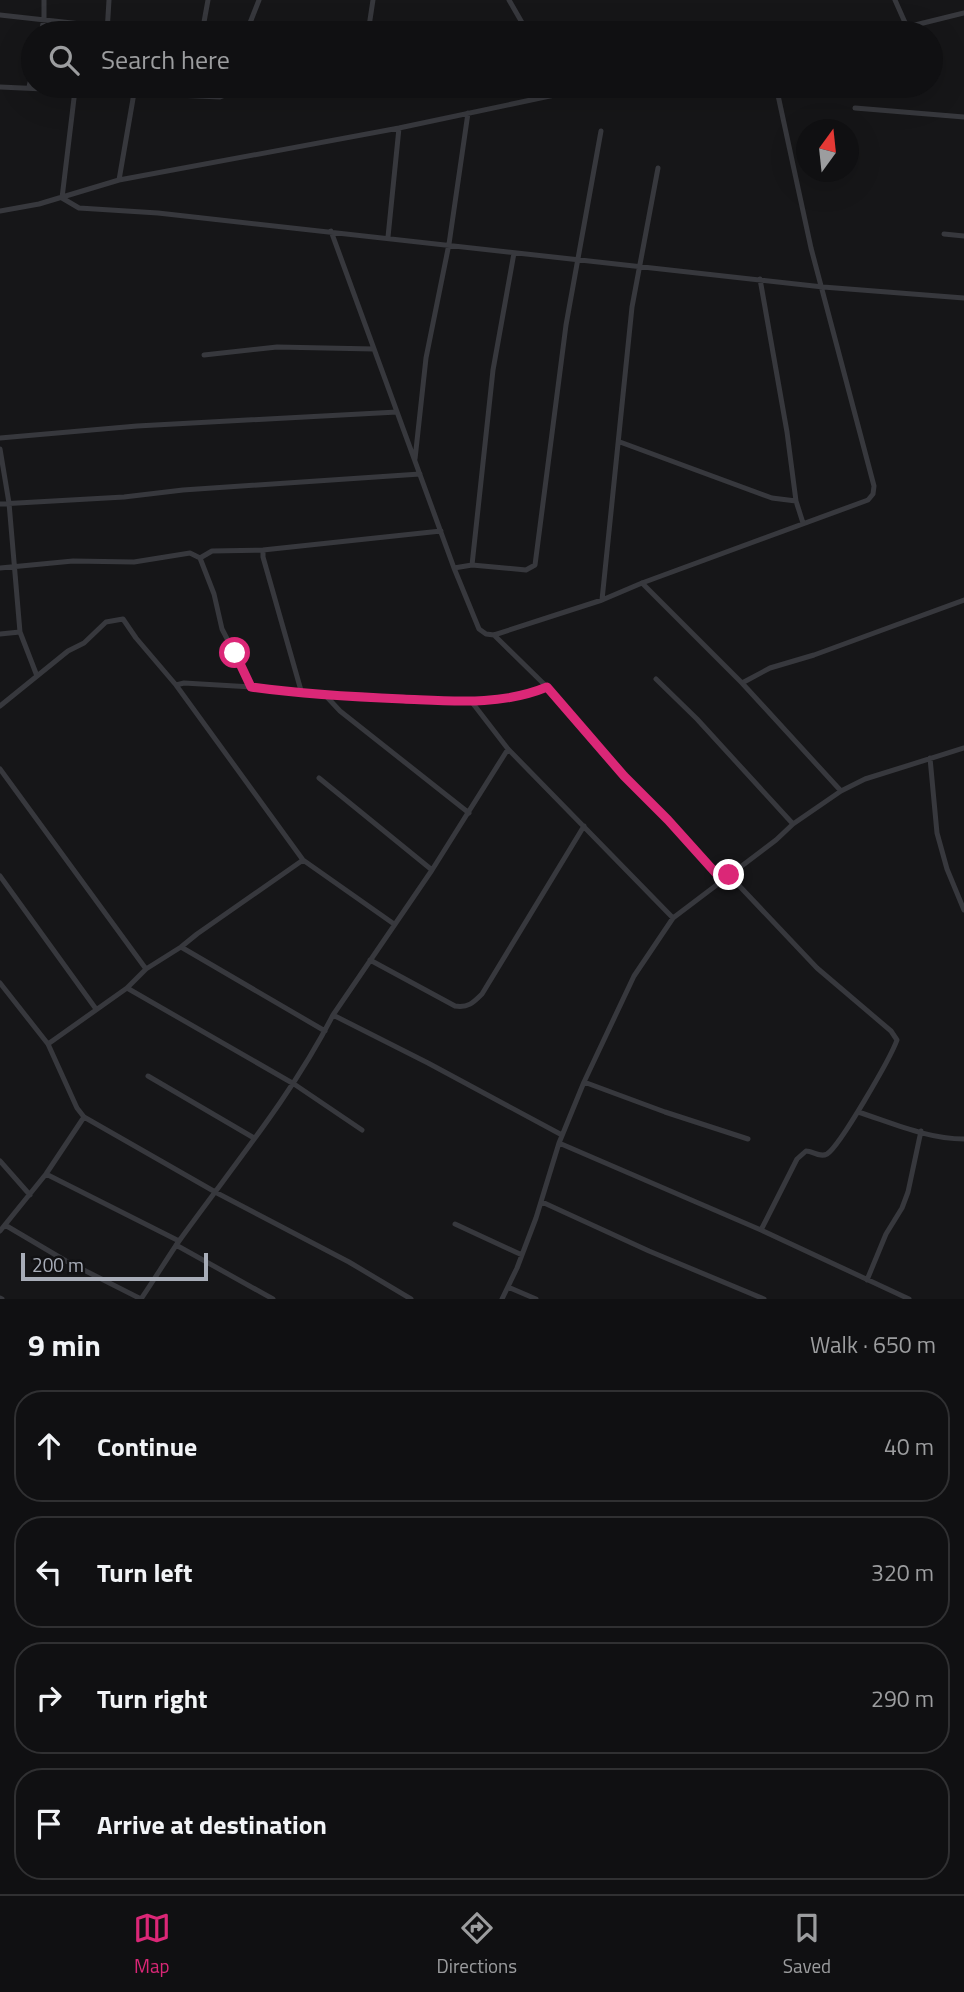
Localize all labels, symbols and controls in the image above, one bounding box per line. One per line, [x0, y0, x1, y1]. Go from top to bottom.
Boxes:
search box [21, 21, 943, 98]
text: Search here [101, 40, 230, 79]
icon: search [45, 41, 83, 79]
north arrow [796, 119, 859, 182]
route start [219, 637, 250, 668]
route end [713, 859, 744, 890]
scale bar [21, 1250, 208, 1282]
text: 200 m [32, 1250, 84, 1279]
text: 9 min [28, 1322, 101, 1368]
text: Walk · 650 m [810, 1327, 936, 1362]
icon: ahead [30, 1427, 68, 1465]
text: Continue [97, 1427, 197, 1466]
text: 40 m [884, 1429, 934, 1464]
icon: left [30, 1553, 68, 1591]
text: Turn left [97, 1553, 192, 1592]
text: 320 m [871, 1555, 934, 1590]
icon: right [30, 1679, 68, 1717]
text: Turn right [97, 1679, 208, 1718]
text: 290 m [871, 1681, 934, 1716]
icon: arrive [30, 1805, 68, 1843]
text: Arrive at destination [97, 1805, 327, 1844]
tab: Map [133, 1909, 171, 1980]
tab: Directions [437, 1909, 517, 1980]
tab: Saved [783, 1909, 831, 1980]

